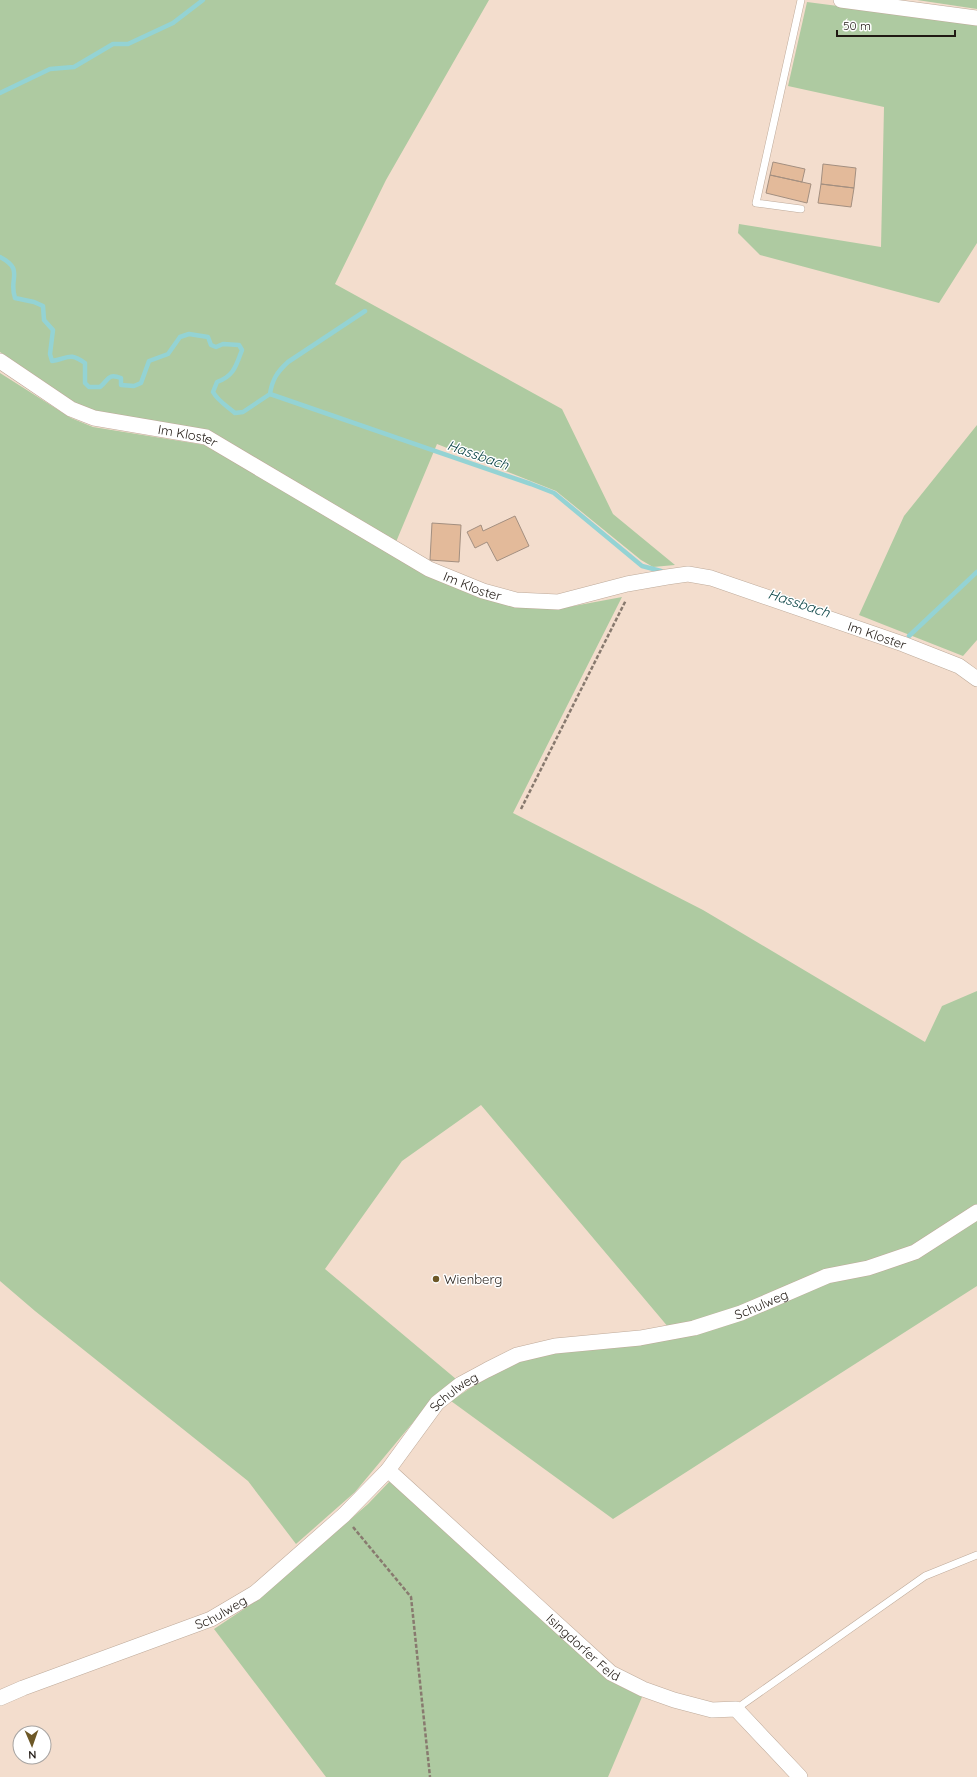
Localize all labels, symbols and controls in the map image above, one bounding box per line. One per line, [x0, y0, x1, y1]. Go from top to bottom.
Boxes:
scale bar [837, 12, 955, 38]
text: 50 m [843, 18, 871, 33]
street label: Im Kloster [157, 421, 221, 450]
water label: Hassbach [445, 436, 512, 474]
street label: Im Kloster [441, 568, 503, 604]
water label: Hassbach [766, 585, 833, 622]
street label: Im Kloster [846, 618, 909, 653]
place label: Wienberg [444, 1271, 502, 1287]
marker: Wienberg [431, 1274, 441, 1284]
street label: Schulweg [732, 1286, 790, 1323]
street label: Schulweg [426, 1368, 481, 1414]
street label: Schulweg [193, 1592, 250, 1632]
street label: Isingdorfer Feld [543, 1610, 623, 1684]
north arrow [12, 1725, 52, 1765]
text: N [28, 1748, 37, 1762]

